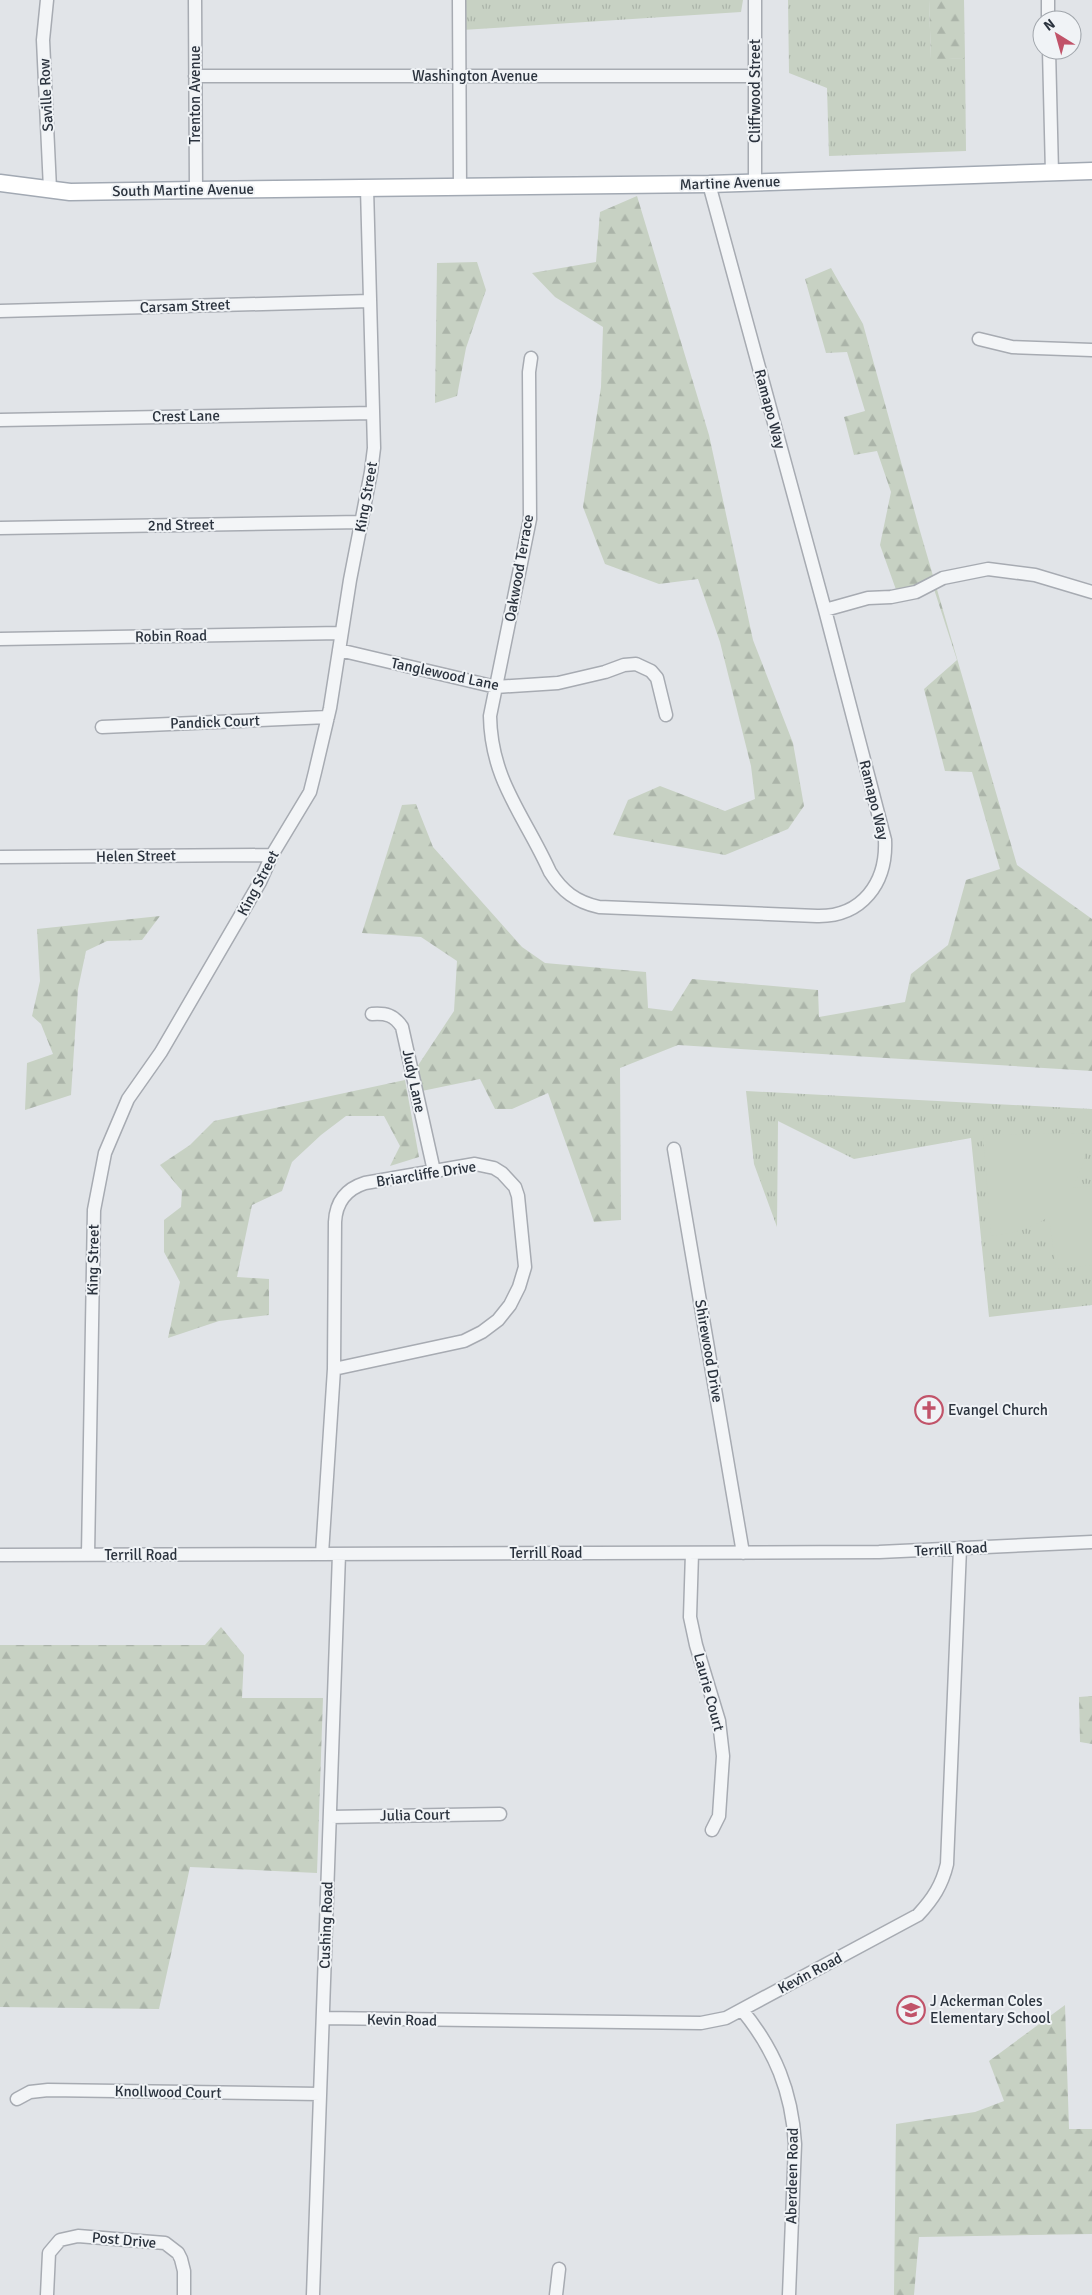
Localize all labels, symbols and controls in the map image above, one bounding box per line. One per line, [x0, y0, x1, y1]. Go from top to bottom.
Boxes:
north arrow [1032, 10, 1082, 60]
text: N [1040, 15, 1058, 35]
street label: Cliffwood Street [746, 39, 764, 143]
street label: Trenton Avenue [186, 46, 204, 144]
street label: Saville Row [35, 58, 57, 132]
street label: Washington Avenue [412, 67, 538, 85]
street label: Martine Avenue [679, 172, 781, 194]
street label: South Martine Avenue [112, 180, 254, 200]
street label: Carsam Street [139, 295, 231, 317]
street label: Ramapo Way [751, 367, 789, 451]
street label: Crest Lane [152, 406, 220, 426]
street label: King Street [351, 460, 381, 534]
street label: Oakwood Terrace [501, 513, 537, 623]
street label: 2nd Street [148, 515, 214, 535]
street label: Robin Road [135, 626, 207, 646]
street label: Tanglewood Lane [389, 654, 501, 694]
street label: Pandick Court [170, 711, 260, 733]
street label: Ramapo Way [855, 758, 893, 842]
street label: Helen Street [96, 846, 176, 866]
street label: King Street [233, 847, 283, 919]
street label: Judy Lane [399, 1048, 429, 1114]
street label: Briarcliffe Drive [375, 1157, 477, 1191]
street label: King Street [83, 1224, 103, 1296]
street label: Shirewood Drive [691, 1298, 727, 1404]
church icon: Evangel Church [914, 1395, 944, 1425]
place label: Evangel Church [948, 1401, 1048, 1419]
street label: Terrill Road [914, 1538, 988, 1560]
street label: Terrill Road [509, 1544, 583, 1562]
street label: Terrill Road [104, 1546, 178, 1564]
street label: Laurie Court [690, 1651, 728, 1733]
street label: Julia Court [380, 1805, 450, 1825]
street label: Cushing Road [315, 1881, 337, 1969]
street label: Kevin Road [775, 1949, 845, 1997]
place label: J Ackerman Coles Elementary School [930, 1992, 1051, 2027]
school or university icon: J Ackerman Coles Elementary School [896, 1995, 926, 2025]
street label: Kevin Road [367, 2010, 437, 2030]
street label: Knollwood Court [114, 2082, 222, 2102]
street label: Aberdeen Road [782, 2128, 802, 2224]
street label: Post Drive [91, 2228, 157, 2252]

